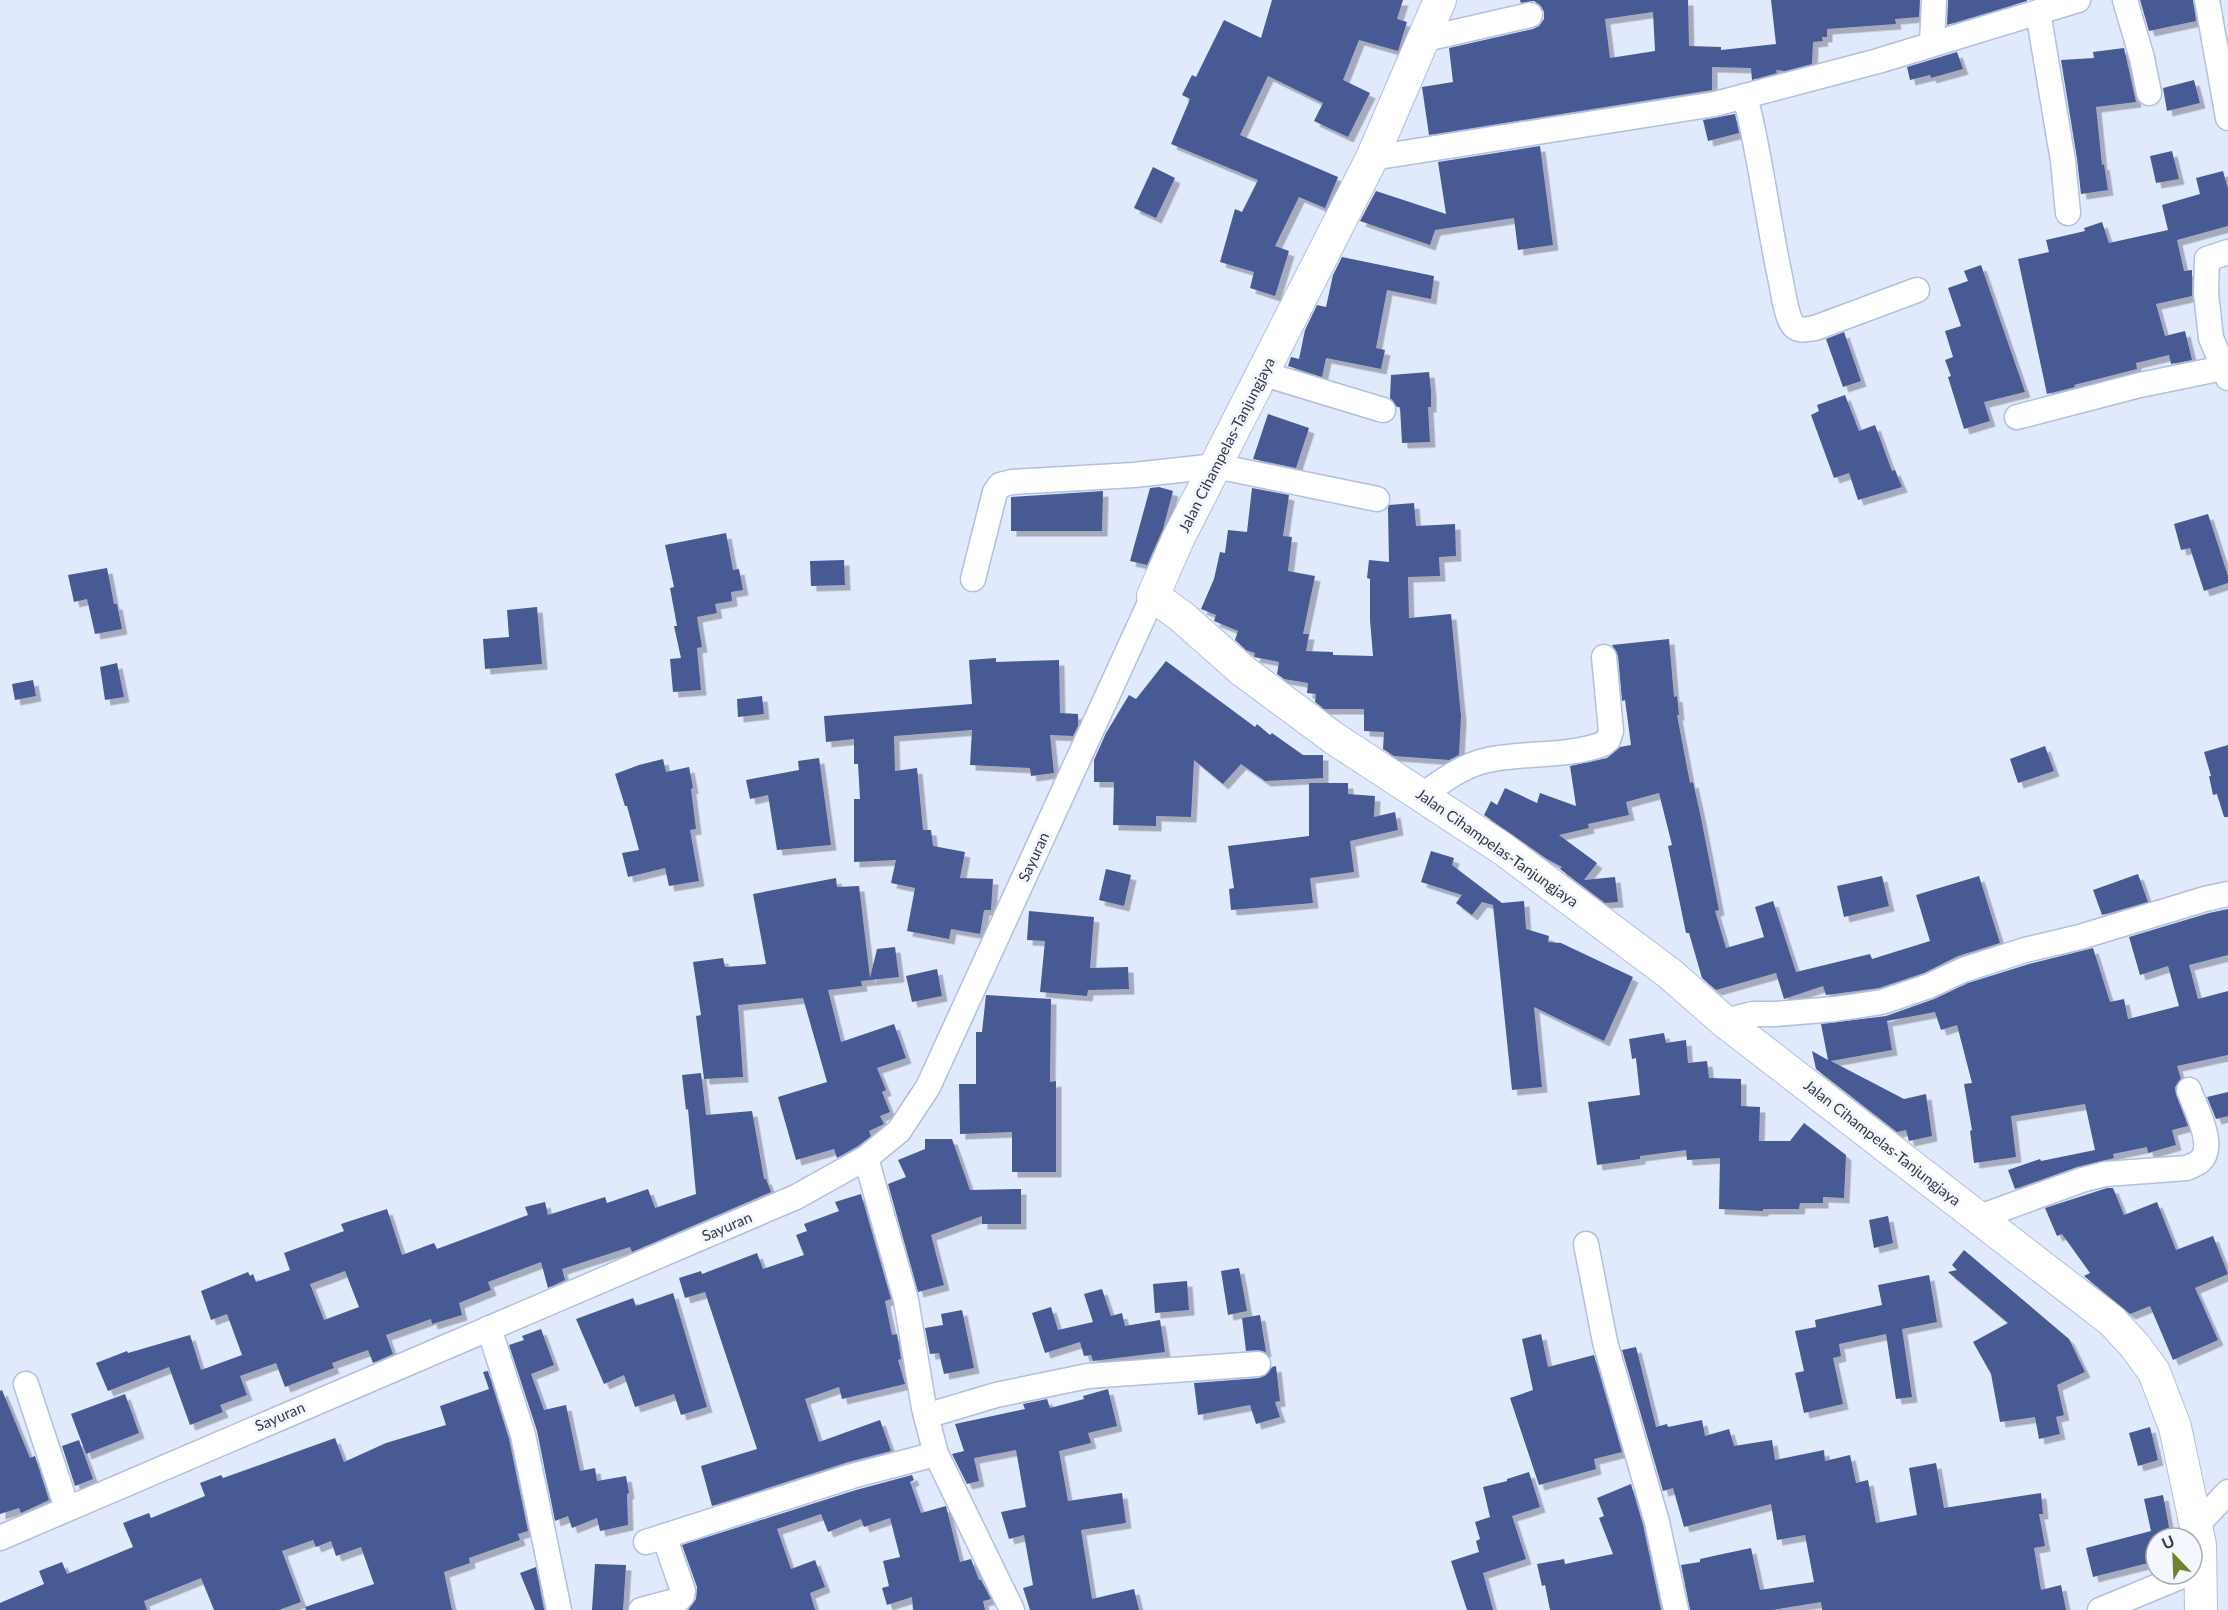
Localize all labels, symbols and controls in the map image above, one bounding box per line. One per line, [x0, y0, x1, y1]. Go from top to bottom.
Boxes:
street label: Jalan Cihampelas-Tanjungjaya [1174, 354, 1278, 535]
street label: Jalan Cihampelas-Tanjungjaya [1413, 784, 1582, 910]
street label: Sayuran [1014, 829, 1052, 884]
street label: Jalan Cihampelas-Tanjungjaya [1801, 1075, 1965, 1209]
street label: Sayuran [699, 1208, 754, 1245]
street label: Sayuran [252, 1398, 307, 1435]
north arrow [2144, 1526, 2204, 1586]
text: U [2159, 1531, 2177, 1553]

